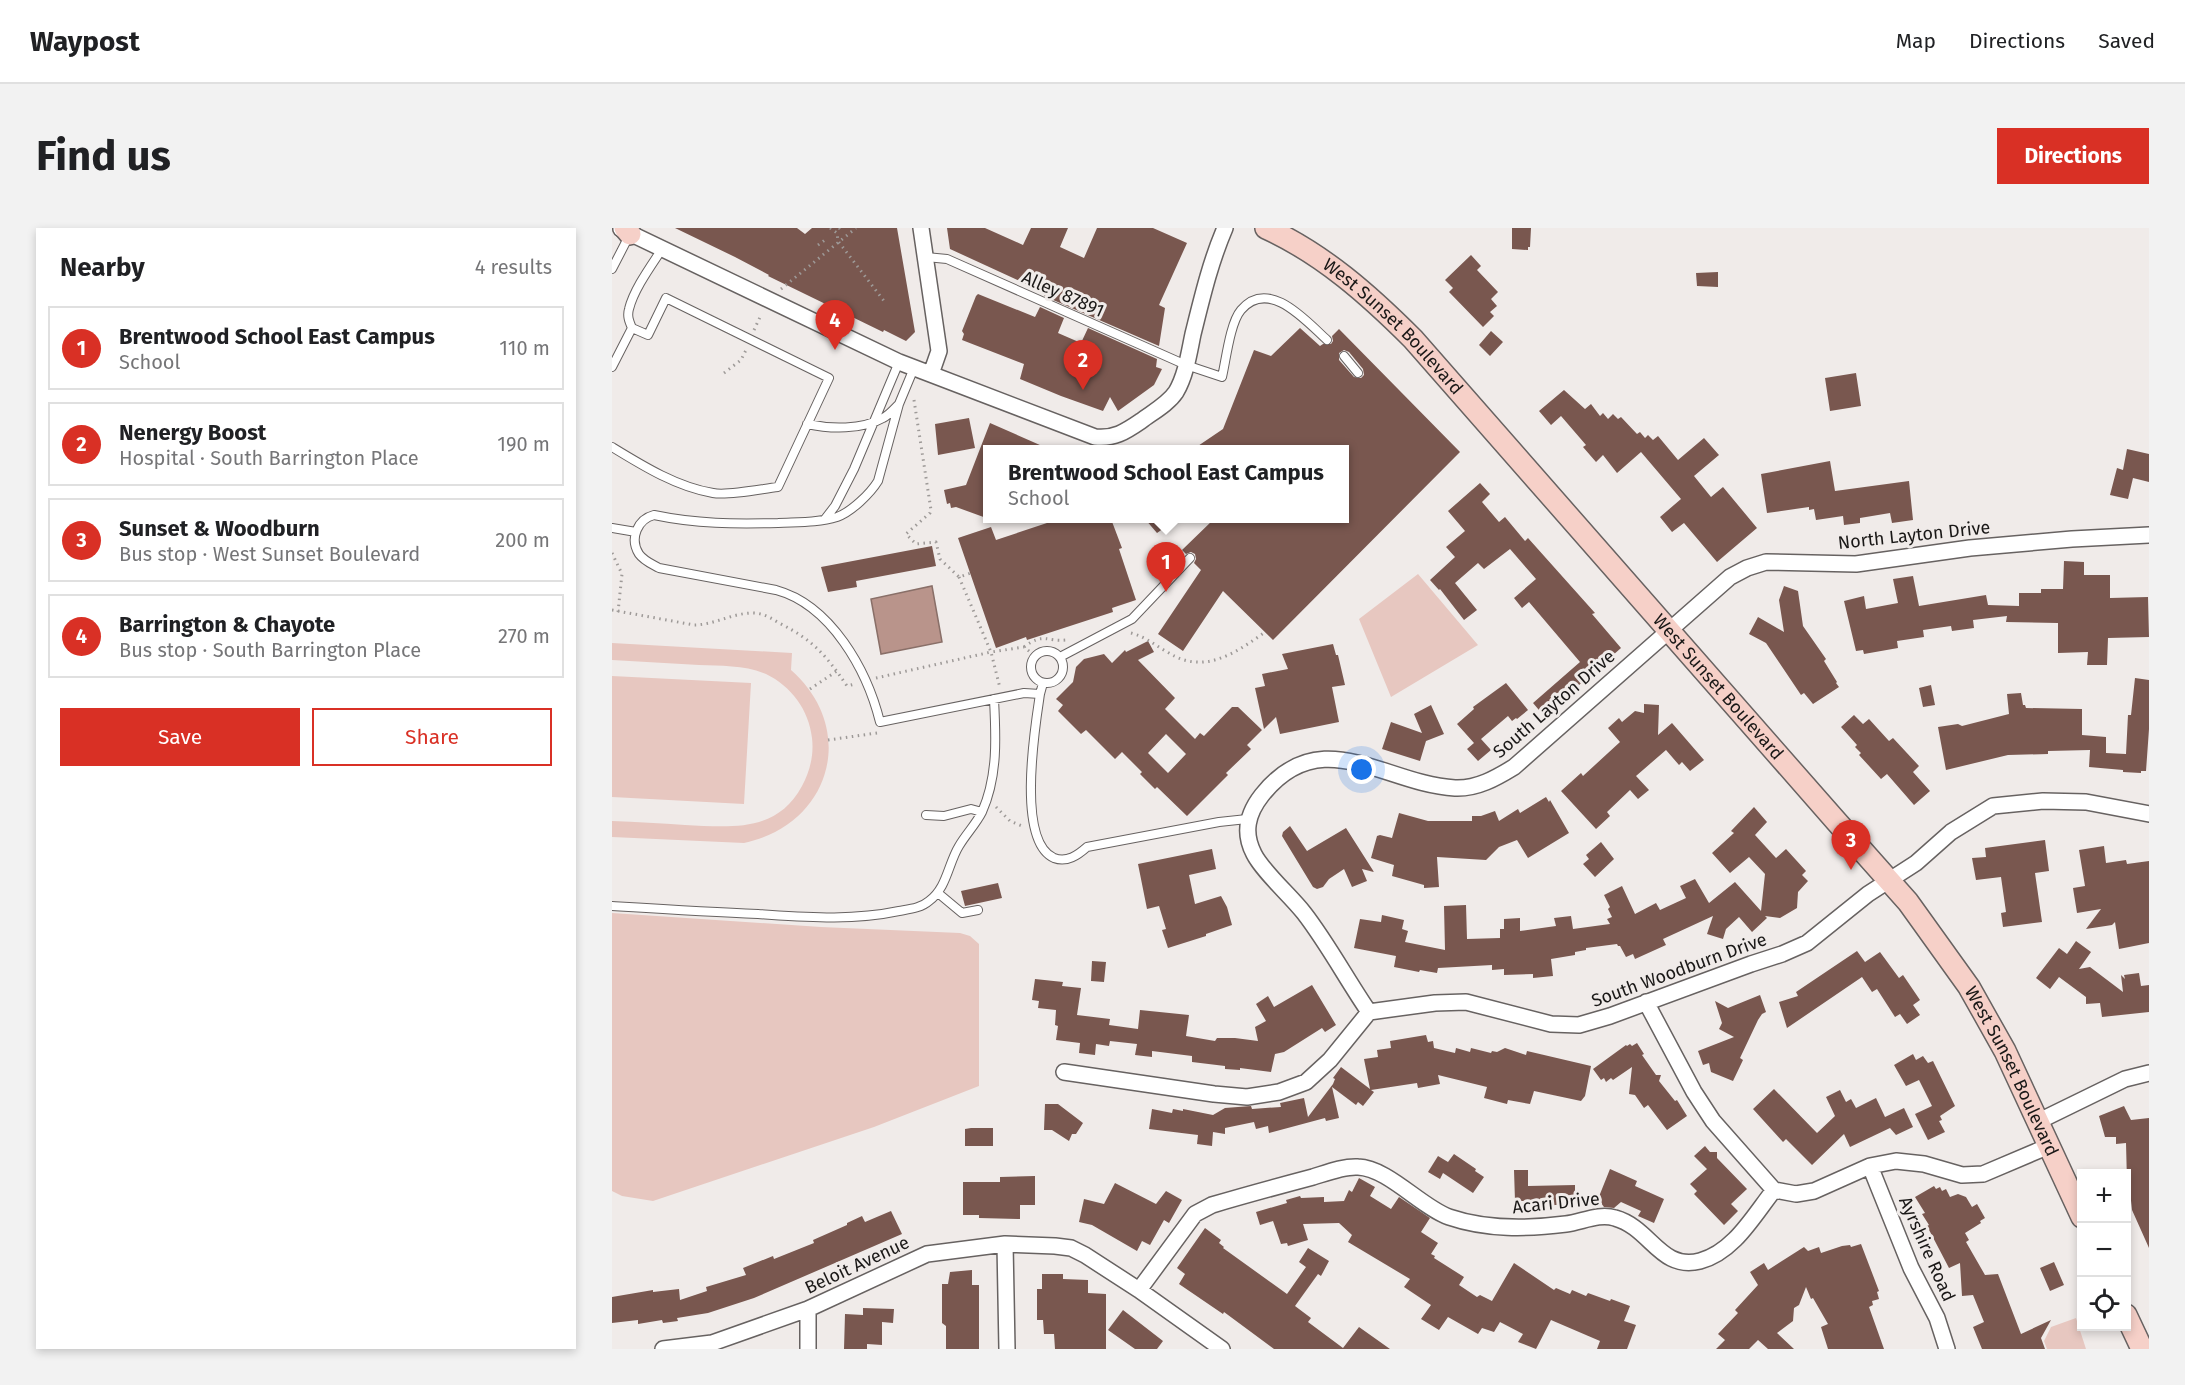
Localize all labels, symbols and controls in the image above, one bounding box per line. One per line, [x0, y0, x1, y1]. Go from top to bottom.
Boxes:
text: Waypost [30, 25, 140, 58]
text: Map [1896, 28, 1936, 54]
text: Directions [1969, 28, 2065, 54]
text: Saved [2098, 28, 2155, 54]
button: Directions [1997, 128, 2149, 184]
text: Find us [36, 131, 171, 181]
text: Nearby [60, 252, 145, 283]
street label: West Sunset Boulevard [1319, 253, 1468, 399]
text: 4 results [475, 255, 552, 279]
street label: Alley 87891 [1018, 266, 1108, 322]
pin: 4 [816, 300, 854, 350]
text: Brentwood School East Campus [119, 323, 435, 350]
text: 1 [77, 336, 86, 360]
text: 110 m [499, 336, 550, 360]
pin: 2 [1064, 340, 1102, 390]
text: School [119, 350, 180, 374]
text: Nenergy Boost [119, 419, 266, 446]
text: 2 [76, 432, 87, 456]
text: 190 m [497, 432, 550, 456]
popup [983, 445, 1349, 523]
text: Hospital · South Barrington Place [119, 446, 419, 470]
text: Brentwood School East Campus [1008, 459, 1324, 486]
text: School [1008, 486, 1069, 510]
text: Sunset & Woodburn [119, 515, 320, 542]
street label: North Layton Drive [1837, 516, 1991, 554]
text: 3 [76, 528, 87, 552]
text: 200 m [495, 528, 550, 552]
text: Bus stop · West Sunset Boulevard [119, 542, 420, 566]
pin: 1 [1146, 542, 1186, 592]
street label: West Sunset Boulevard [1648, 609, 1788, 764]
text: Barrington & Chayote [119, 611, 335, 638]
text: 4 [76, 624, 87, 648]
text: 270 m [498, 624, 550, 648]
text: Bus stop · South Barrington Place [119, 638, 421, 662]
street label: South Layton Drive [1489, 645, 1619, 763]
button: Save [60, 708, 300, 766]
button: Share [312, 708, 552, 766]
your location [1347, 755, 1376, 784]
pin: 3 [1832, 820, 1870, 870]
street label: South Woodburn Drive [1588, 928, 1770, 1012]
street label: West Sunset Boulevard [1960, 982, 2063, 1160]
map controls [2077, 1169, 2131, 1331]
button: + [2077, 1169, 2131, 1223]
street label: Acari Drive [1511, 1187, 1601, 1219]
street label: Ayrshire Road [1894, 1193, 1960, 1305]
button: − [2077, 1223, 2131, 1277]
street label: Beloit Avenue [801, 1231, 913, 1299]
button: locate [2077, 1277, 2131, 1331]

